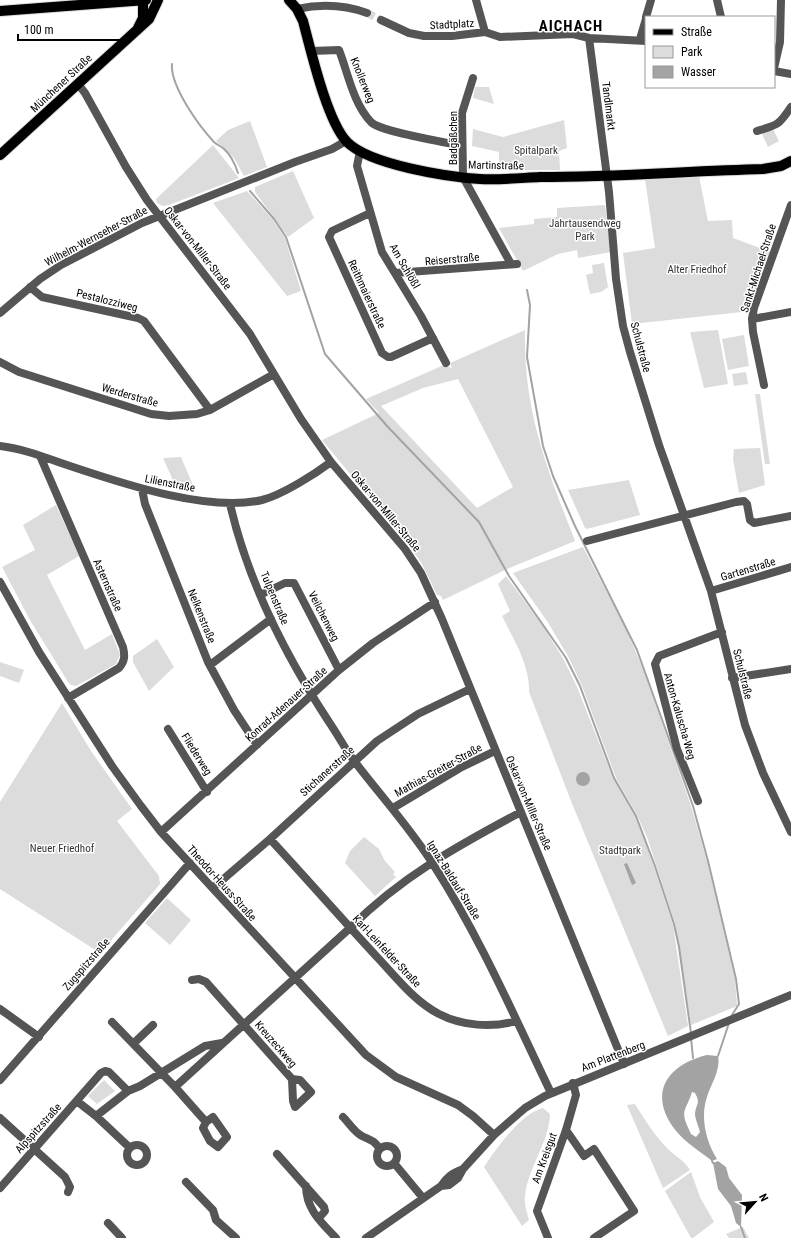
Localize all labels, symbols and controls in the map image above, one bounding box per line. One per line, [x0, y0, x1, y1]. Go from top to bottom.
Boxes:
scale bar [18, 16, 130, 42]
legend [645, 16, 775, 88]
street label: Stadtplatz [430, 17, 475, 32]
district label: AICHACH [539, 17, 603, 35]
text: 100 m [24, 23, 54, 37]
text: Straße [681, 25, 712, 39]
text: Park [681, 45, 703, 59]
street label: Münchener Straße [28, 52, 95, 115]
street label: Knollerweg [347, 55, 378, 105]
text: Wasser [681, 65, 716, 79]
street label: Tandlmarkt [599, 81, 618, 131]
street label: Badgäßchen [447, 111, 460, 165]
park label: Spitalpark [514, 144, 558, 157]
street label: Martinstraße [468, 159, 524, 172]
street label: Wilhelm-Wernseher-Straße [43, 204, 150, 269]
street label: Oskar-von-Miller-Straße [161, 204, 234, 292]
park label: Jahrtausendweg Park [549, 217, 621, 243]
street label: Sankt-Michael-Straße [738, 222, 779, 314]
street label: Am Schlößl [387, 242, 423, 291]
street label: Reiserstraße [424, 251, 480, 268]
street label: Reithmaierstraße [345, 258, 388, 331]
park label: Alter Friedhof [667, 263, 727, 276]
street label: Pestalozziweg [75, 287, 139, 314]
street label: Schulstraße [628, 321, 653, 374]
street label: Werderstraße [100, 381, 160, 410]
street label: Oskar-von-Miller-Straße [348, 468, 423, 554]
street label: Lilienstraße [144, 472, 196, 495]
street label: Gartenstraße [719, 555, 777, 584]
street label: Asternstraße [90, 557, 125, 613]
street label: Tulpenstraße [258, 570, 292, 627]
street label: Nelkenstraße [185, 587, 218, 645]
street label: Veilchenweg [305, 589, 342, 644]
street label: Schulstraße [730, 648, 755, 701]
street label: Konrad-Adenauer-Straße [243, 664, 330, 745]
street label: Anton-Kaluscha-Weg [661, 671, 698, 761]
street label: Fliederweg [179, 731, 215, 778]
street label: Mathias-Greiter-Straße [392, 741, 484, 800]
street label: Stichanerstraße [298, 744, 357, 799]
street label: Oskar-von-Miller-Straße [503, 754, 554, 852]
street label: Ignaz-Baldauf-Straße [424, 838, 483, 922]
park label: Neuer Friedhof [30, 842, 95, 855]
street label: Theodor-Heuss-Straße [184, 843, 259, 924]
park label: Stadtpark [599, 844, 641, 857]
street label: Karl-Leinfelder-Straße [350, 912, 423, 990]
street label: Zugspitzstraße [60, 936, 113, 993]
street label: Kreuzeckweg [252, 1018, 299, 1070]
street label: Am Plattenberg [579, 1038, 647, 1075]
street label: Alpspitzstraße [12, 1101, 64, 1156]
street label: Am Kreisgut [529, 1131, 560, 1185]
north arrow [735, 1182, 775, 1222]
text: N [756, 1192, 771, 1204]

